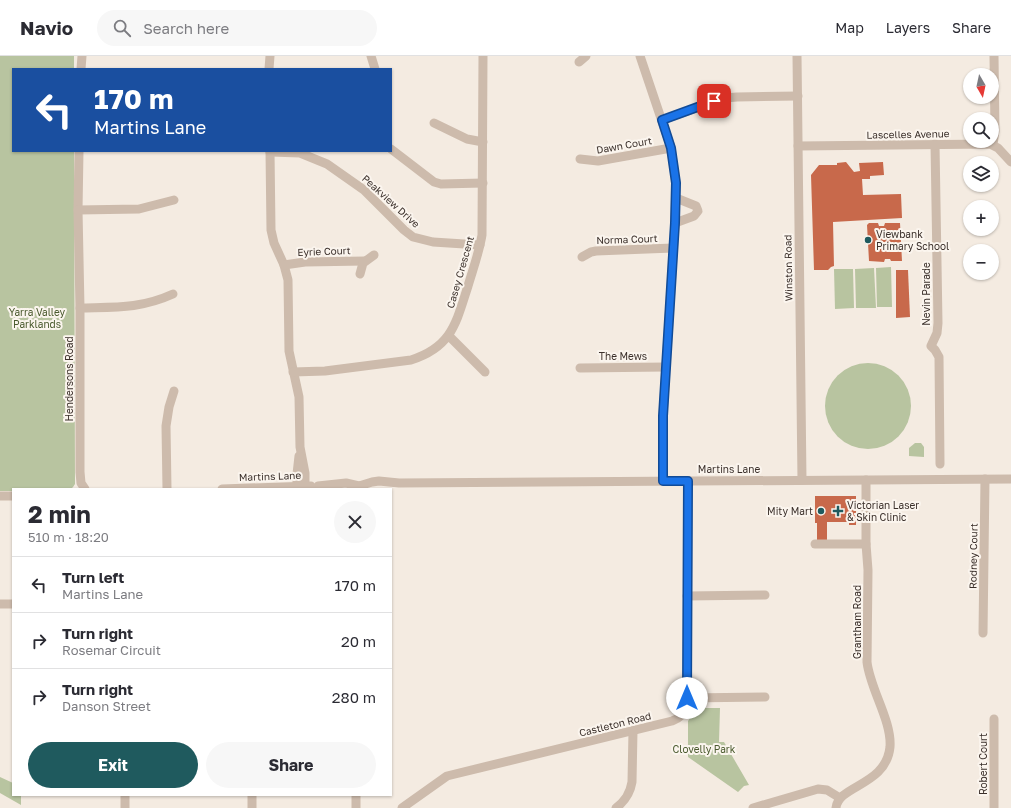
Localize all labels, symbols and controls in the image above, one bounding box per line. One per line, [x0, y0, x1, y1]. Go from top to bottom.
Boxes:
search box [97, 10, 377, 46]
text: Navio [20, 16, 73, 39]
icon: search [111, 17, 133, 39]
text: Search here [143, 19, 229, 37]
text: Map [835, 19, 864, 36]
text: Layers [886, 19, 930, 36]
text: Share [952, 19, 991, 36]
north arrow [963, 68, 999, 104]
map controls [963, 68, 999, 280]
text: 170 m [94, 82, 173, 115]
icon: left [28, 84, 80, 136]
pin [697, 84, 731, 118]
icon: arrive [703, 90, 725, 112]
button: search [963, 112, 999, 148]
text: Martins Lane [94, 116, 206, 138]
street label: Lascelles Avenue [866, 127, 950, 141]
street label: Dawn Court [595, 134, 653, 156]
button: layers [963, 156, 999, 192]
street label: Peakview Drive [360, 172, 422, 230]
button: + [963, 200, 999, 236]
place label: Viewbank Primary School [876, 228, 949, 252]
street label: Norma Court [596, 232, 658, 246]
street label: Winston Road [781, 234, 795, 302]
street label: Casey Crescent [444, 235, 476, 309]
marker: Viewbank Primary School [863, 235, 873, 245]
street label: Eyrie Court [297, 244, 351, 258]
button: − [963, 244, 999, 280]
street label: Nevin Parade [920, 262, 932, 326]
park label: Yarra Valley Parklands [9, 306, 66, 330]
street label: Hendersons Road [63, 336, 75, 422]
street label: The Mews [599, 350, 647, 362]
street label: Martins Lane [698, 463, 760, 475]
street label: Martins Lane [239, 469, 302, 483]
text: 2 min [28, 499, 91, 528]
place label: Victorian Laser & Skin Clinic [847, 499, 919, 523]
button: close [334, 501, 376, 543]
place label: Mity Mart [767, 505, 813, 517]
marker: Victorian Laser & Skin Clinic [832, 505, 844, 517]
marker: Mity Mart [816, 506, 826, 516]
street label: Rodney Court [966, 523, 980, 589]
text: 510 m · 18:20 [28, 529, 109, 545]
text: Turn left [62, 568, 124, 586]
icon: left [28, 574, 50, 596]
text: 170 m [334, 576, 376, 594]
street label: Grantham Road [851, 585, 863, 659]
text: Martins Lane [62, 586, 143, 602]
text: Turn right [62, 624, 133, 642]
icon: right [28, 630, 50, 652]
text: 20 m [341, 632, 376, 650]
text: Rosemar Circuit [62, 642, 161, 658]
position arrow [666, 677, 708, 719]
text: Turn right [62, 680, 133, 698]
icon: right [28, 686, 50, 708]
text: 280 m [332, 688, 376, 706]
text: Danson Street [62, 698, 151, 714]
street label: Castleton Road [578, 709, 652, 739]
street label: Robert Court [977, 733, 989, 795]
button: Exit [28, 742, 198, 788]
button: Share [206, 742, 376, 788]
park label: Clovelly Park [673, 743, 736, 755]

